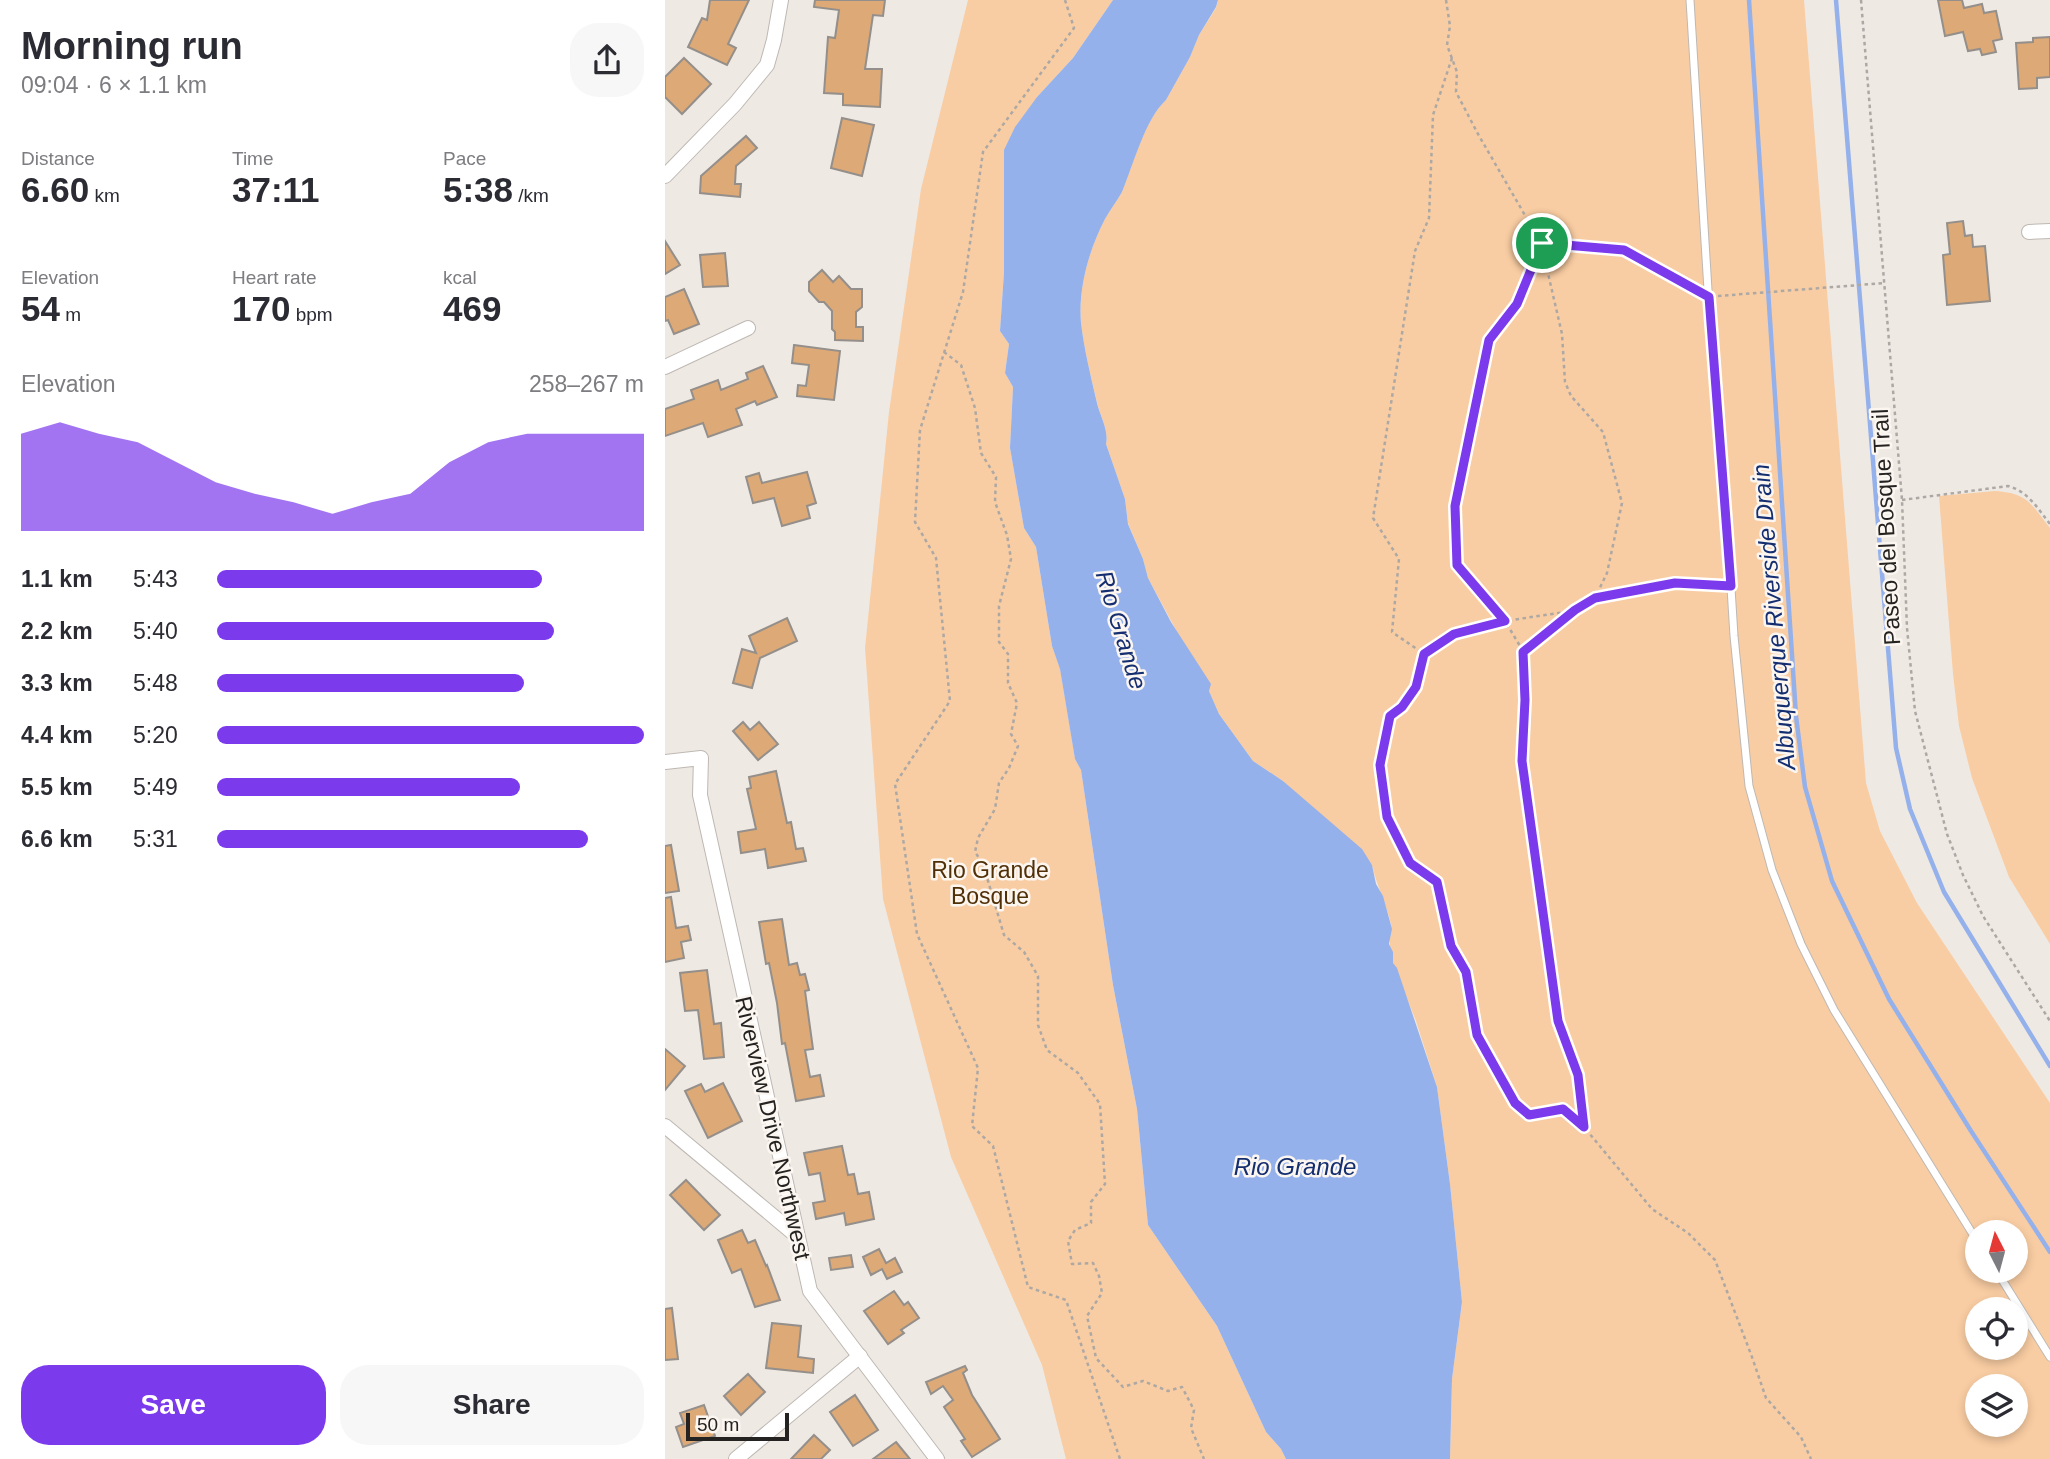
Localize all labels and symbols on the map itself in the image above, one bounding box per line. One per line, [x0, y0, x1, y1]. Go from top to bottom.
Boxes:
pin [1512, 213, 1572, 273]
street label: Paseo del Bosque Trail [1867, 408, 1905, 646]
water label: Albuquerque Riverside Drain [1747, 463, 1800, 773]
water label: Rio Grande [1091, 567, 1152, 692]
park label: Rio Grande Bosque [931, 857, 1049, 909]
street label: Riverview Drive Northwest [730, 994, 816, 1263]
water label: Rio Grande [1234, 1153, 1356, 1180]
north arrow [1965, 1220, 2028, 1283]
scale bar [686, 1410, 789, 1442]

